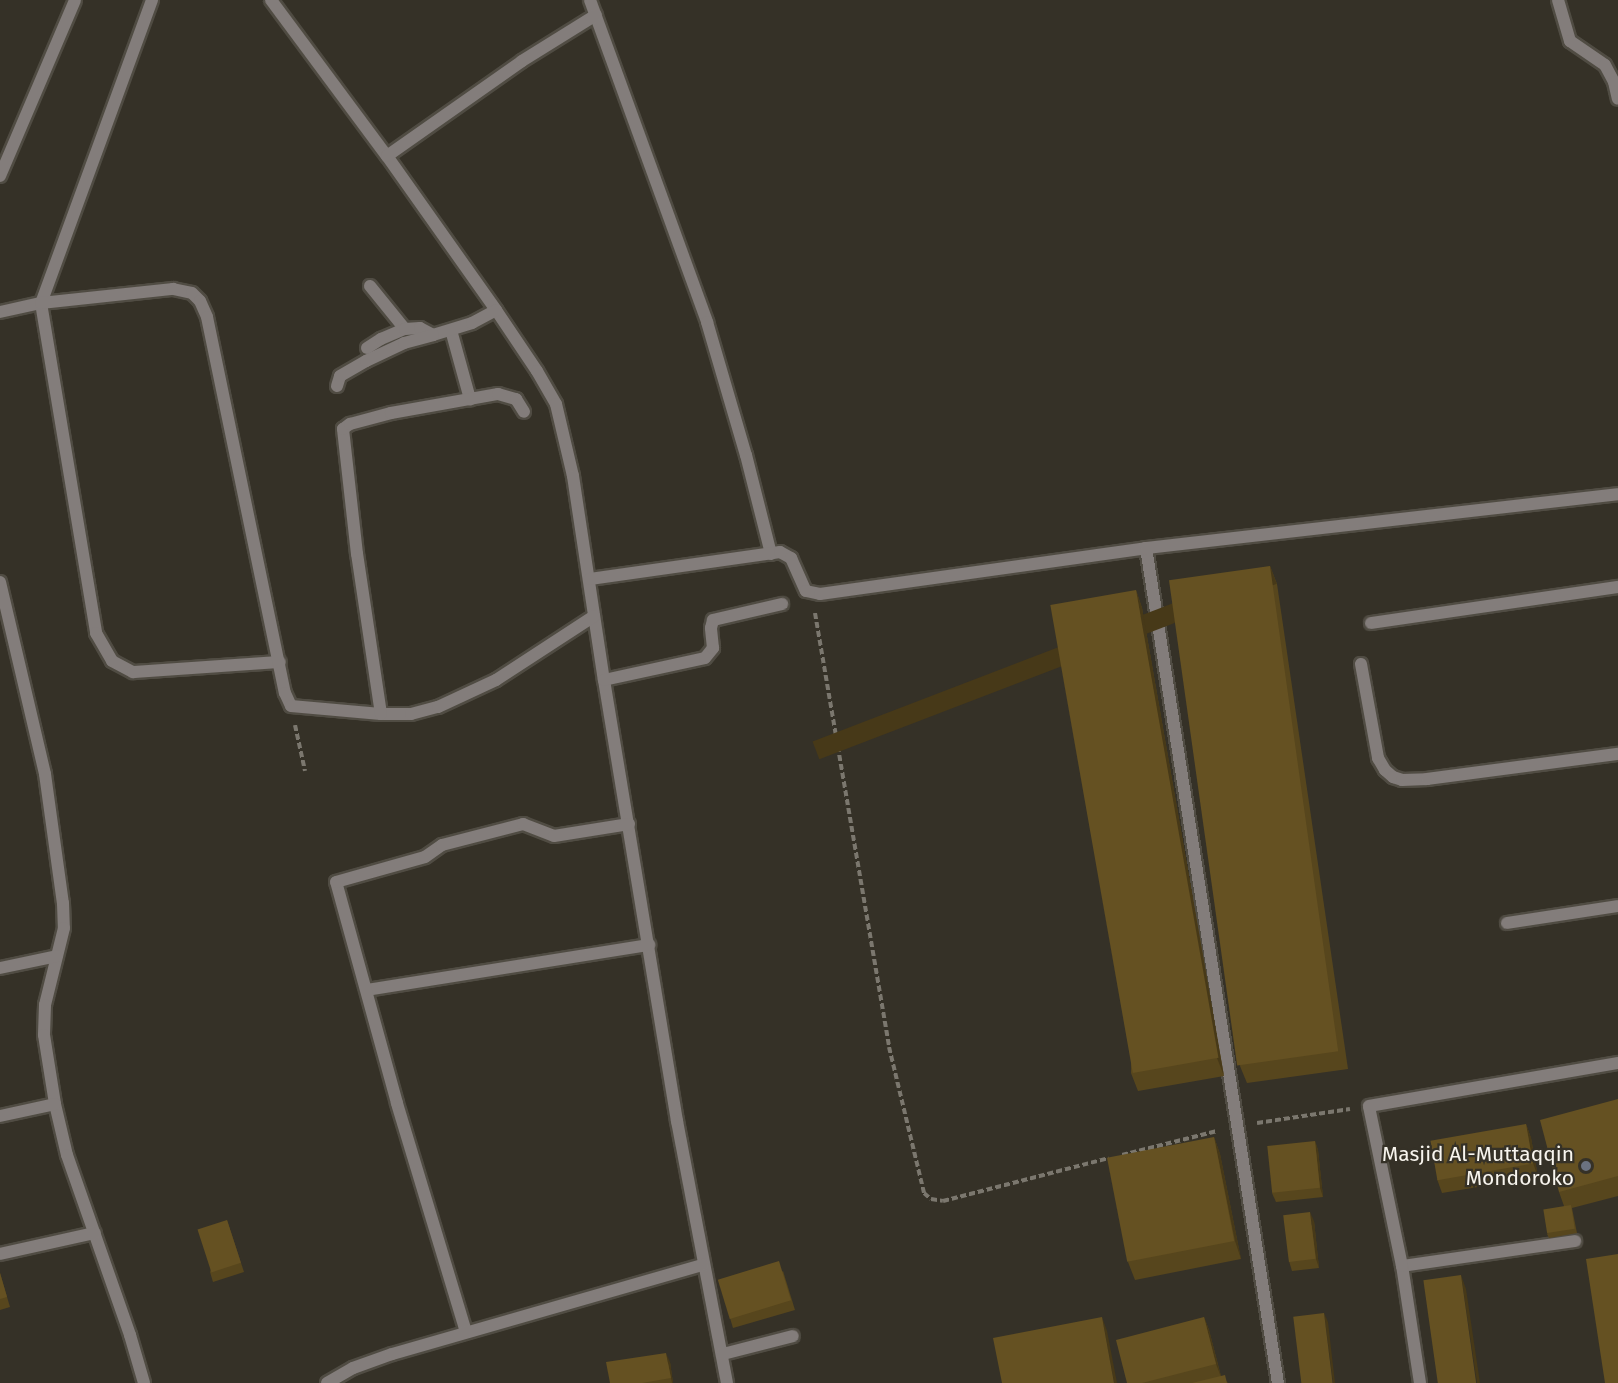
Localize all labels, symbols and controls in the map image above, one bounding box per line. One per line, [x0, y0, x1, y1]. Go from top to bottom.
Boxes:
place label: Masjid Al-Muttaqqin Mondoroko [1382, 1141, 1574, 1191]
marker: Masjid Al-Muttaqqin Mondoroko [1579, 1159, 1593, 1173]

